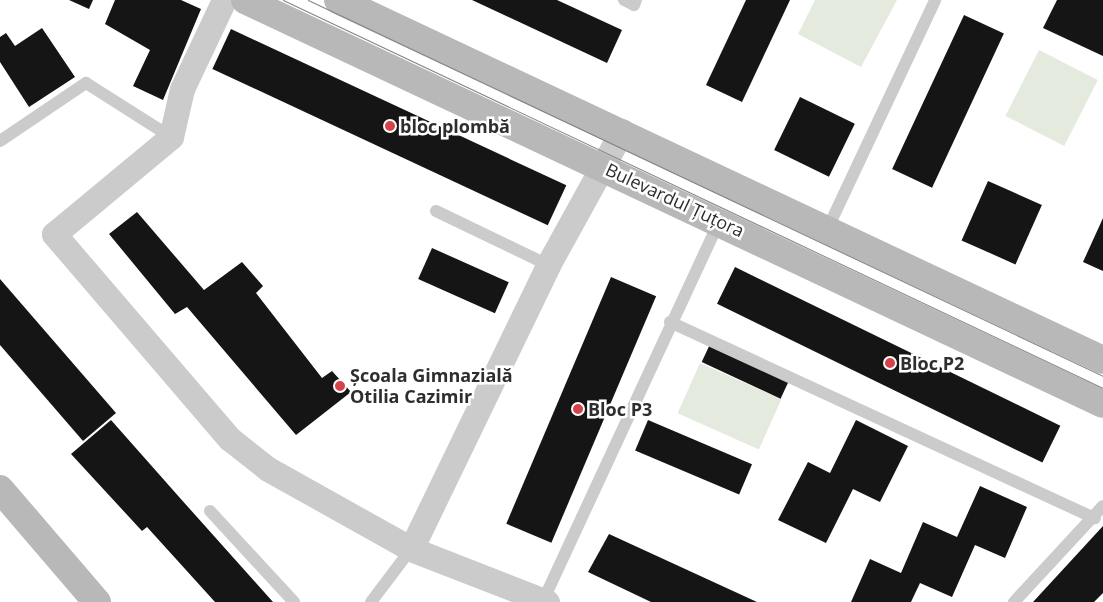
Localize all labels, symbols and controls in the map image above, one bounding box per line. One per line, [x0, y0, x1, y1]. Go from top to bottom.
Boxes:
place label: bloc plombă [400, 115, 510, 137]
marker: bloc plombă [384, 120, 396, 132]
street label: Bulevardul Țuțora [602, 158, 748, 242]
place label: Bloc P2 [900, 352, 964, 374]
marker: Bloc P2 [884, 357, 896, 369]
place label: Școala Gimnazială Otilia Cazimir [350, 365, 513, 408]
marker: Școala Gimnazială Otilia Cazimir [334, 380, 346, 392]
place label: Bloc P3 [588, 398, 652, 420]
marker: Bloc P3 [572, 403, 584, 415]

